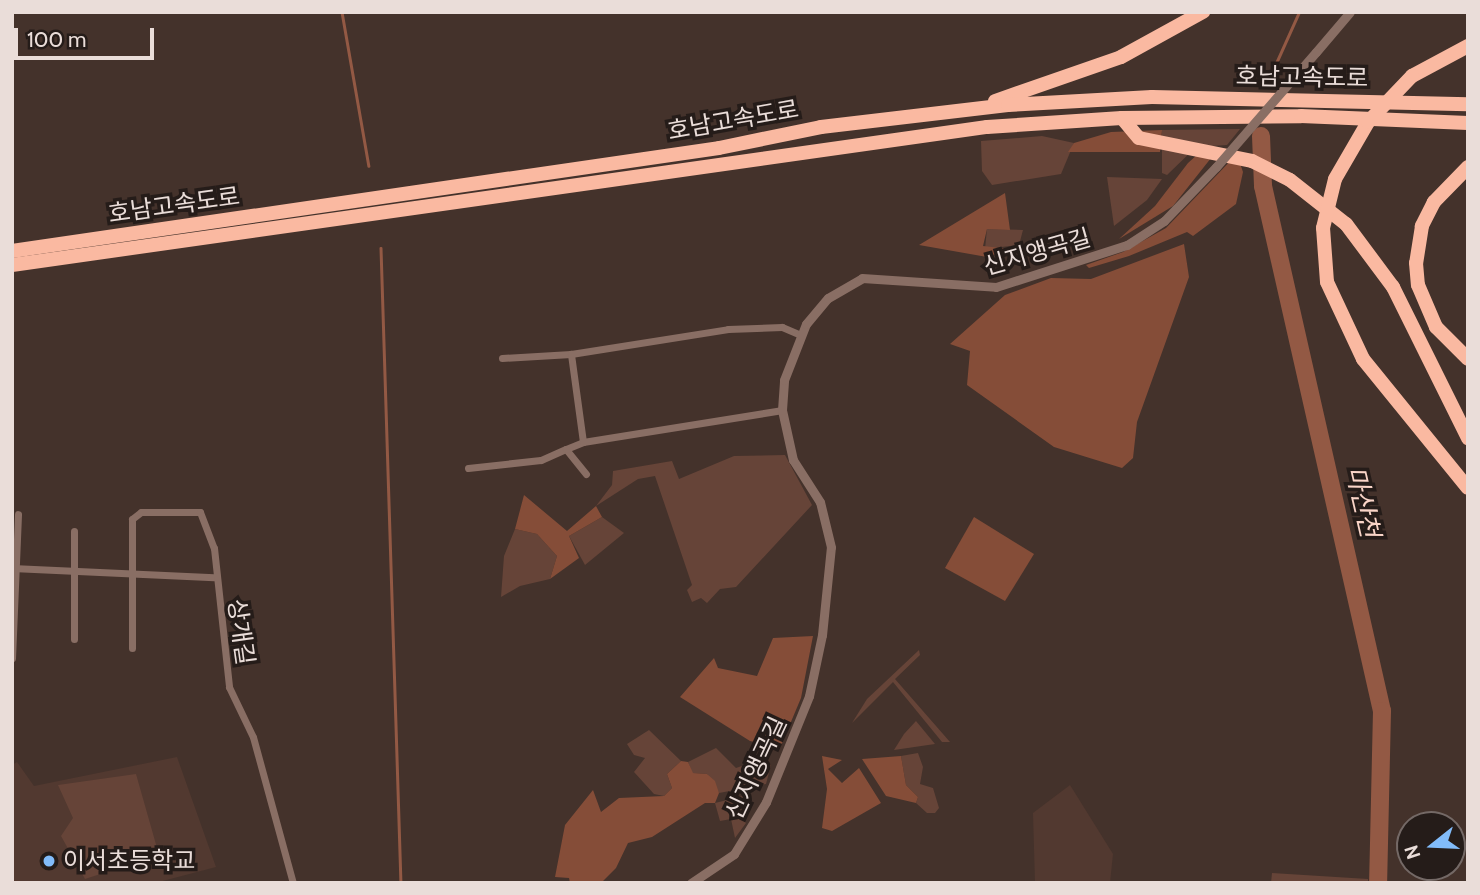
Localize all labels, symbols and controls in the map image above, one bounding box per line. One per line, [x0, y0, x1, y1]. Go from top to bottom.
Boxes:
scale bar [18, 14, 158, 58]
text: 100 m [27, 27, 86, 52]
street label: 호남고속도로 [1236, 61, 1368, 93]
street label: 호남고속도로 [665, 94, 801, 146]
street label: 호남고속도로 [106, 182, 242, 228]
street label: 신지앵곡길 [980, 223, 1094, 281]
water label: 마산천 [1339, 464, 1385, 540]
street label: 상개길 [222, 597, 260, 667]
street label: 신지앵곡길 [720, 712, 792, 824]
north arrow [1396, 811, 1466, 881]
text: N [1399, 842, 1425, 862]
place label: 이서초등학교 [63, 847, 195, 875]
marker: 이서초등학교 [41, 853, 57, 869]

